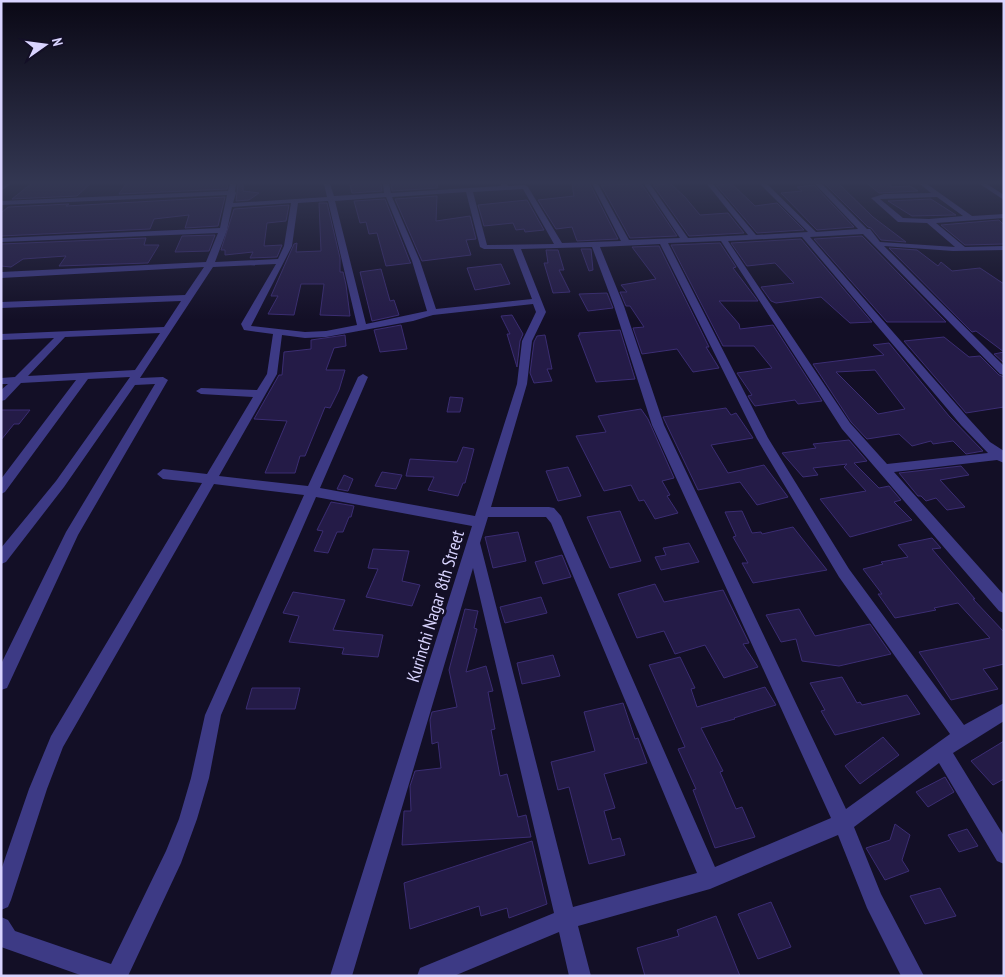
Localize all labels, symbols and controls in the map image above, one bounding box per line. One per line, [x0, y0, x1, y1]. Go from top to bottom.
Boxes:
north arrow [20, 20, 70, 70]
text: N [48, 36, 67, 48]
street label: Kurinchi Nagar 8th Street [401, 527, 469, 685]

